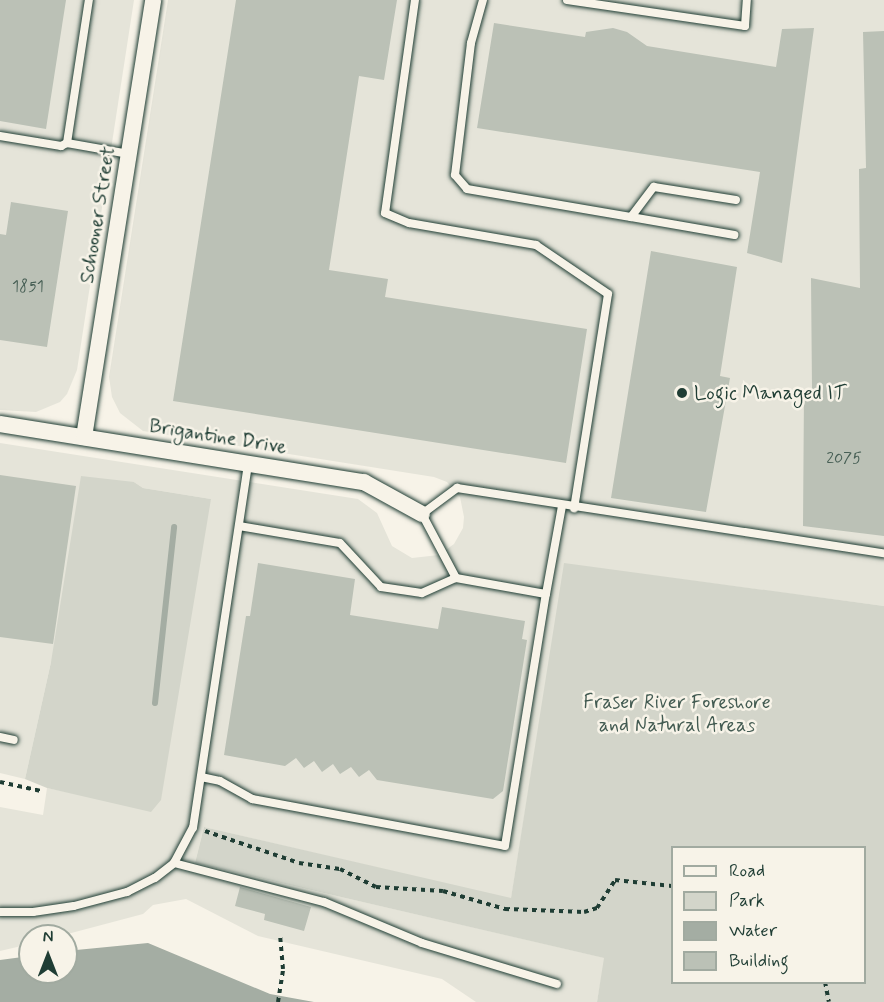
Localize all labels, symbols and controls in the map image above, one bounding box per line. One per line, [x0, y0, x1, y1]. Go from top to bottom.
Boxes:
street label: Schooner Street [75, 145, 121, 285]
house number: 1851 [12, 277, 44, 297]
place label: Logic Managed IT [694, 381, 847, 405]
marker: Logic Managed IT [675, 386, 689, 400]
street label: Brigantine Drive [148, 414, 288, 460]
house number: 2075 [826, 449, 862, 469]
park label: Fraser River Foreshore and Natural Areas [583, 690, 771, 737]
legend [671, 846, 866, 984]
text: Road [729, 859, 765, 883]
text: Park [729, 889, 765, 913]
text: Water [729, 919, 777, 943]
north arrow [18, 924, 78, 984]
text: N [43, 927, 53, 948]
text: Building [729, 949, 789, 973]

